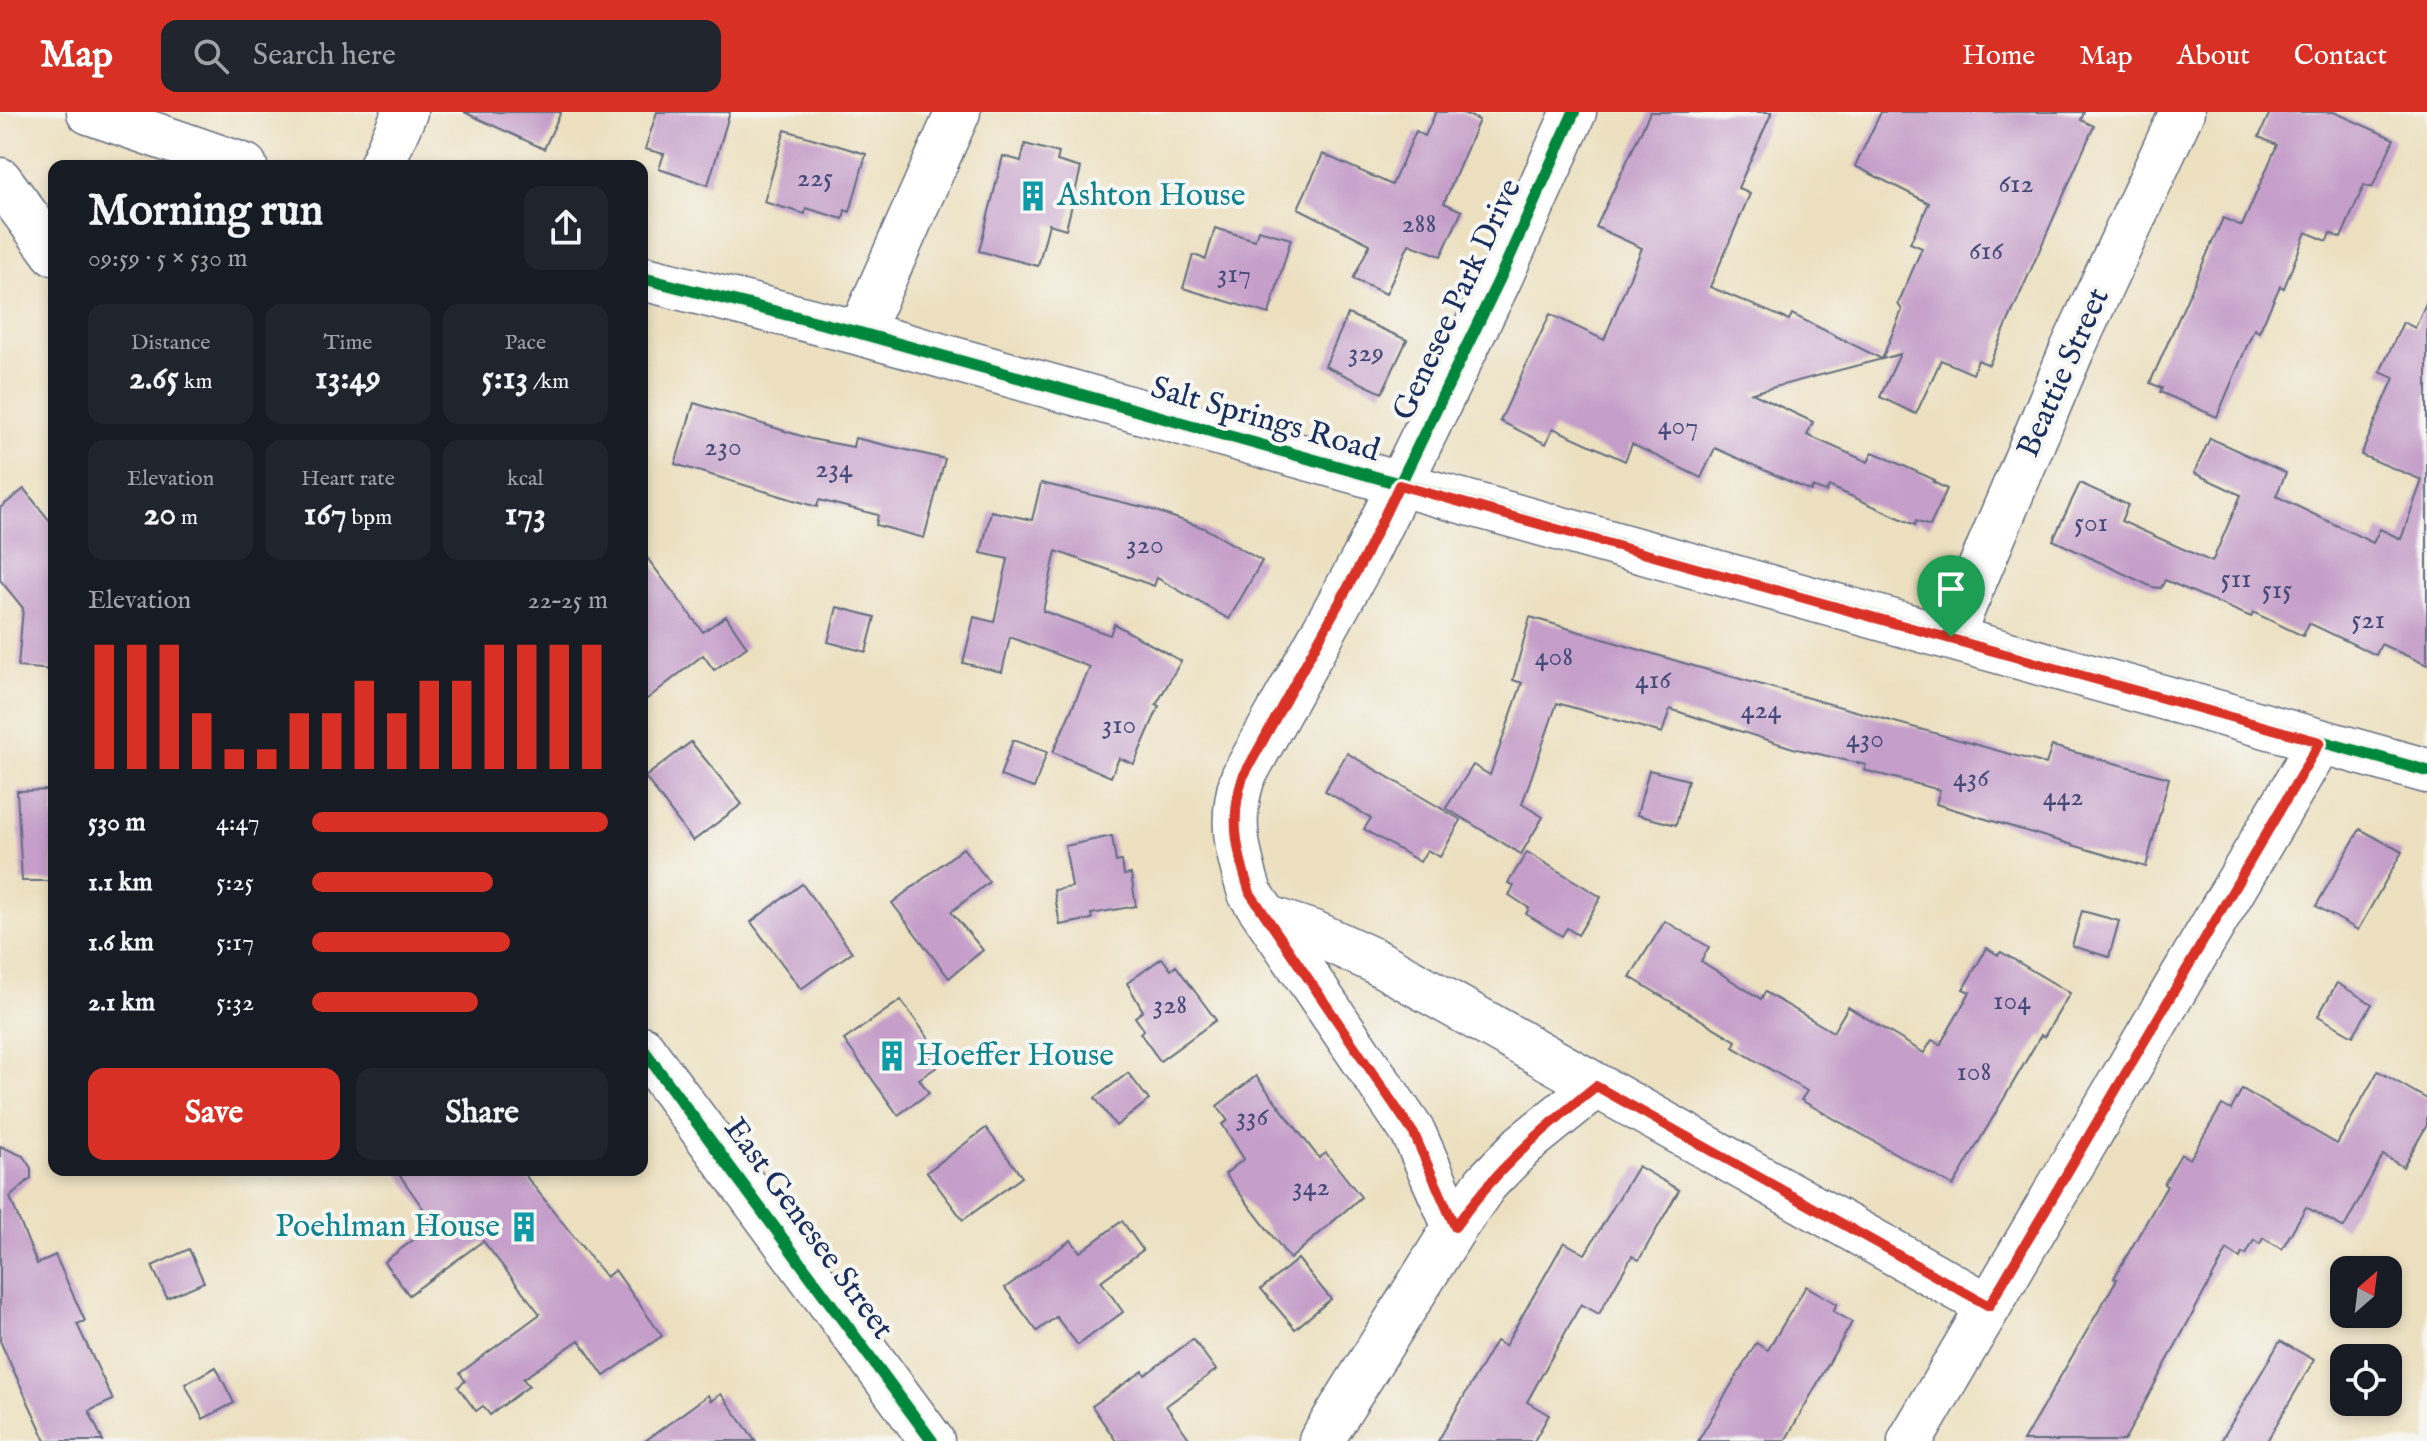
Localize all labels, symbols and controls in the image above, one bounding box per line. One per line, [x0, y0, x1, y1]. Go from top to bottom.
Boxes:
search box [161, 20, 721, 92]
text: Map [40, 32, 113, 80]
icon: search [189, 34, 233, 78]
text: Search here [253, 37, 396, 75]
text: Home [1962, 39, 2035, 74]
text: Map [2079, 39, 2133, 74]
text: About [2177, 39, 2250, 74]
text: Contact [2294, 39, 2387, 74]
house number: 225 [797, 161, 833, 196]
house number: 612 [1998, 167, 2034, 202]
street label: Genesee Park Drive [1384, 173, 1532, 427]
place label: Ashton House [1056, 176, 1246, 217]
building icon: Ashton House [1016, 179, 1050, 213]
text: Morning run [88, 184, 323, 240]
button: share [524, 186, 608, 270]
house number: 288 [1401, 207, 1437, 242]
house number: 616 [1969, 234, 2004, 269]
text: 09:59 · 5 × 530 m [88, 242, 248, 275]
house number: 317 [1217, 257, 1251, 292]
street label: Beattie Street [2008, 282, 2120, 464]
text: Distance [131, 329, 210, 357]
text: Time [324, 329, 372, 357]
text: Pace [505, 329, 546, 357]
house number: 329 [1348, 336, 1384, 371]
text: 2.65 [129, 357, 179, 400]
text: 13:49 [315, 357, 381, 400]
text: 5:13 [481, 357, 528, 400]
text: km [179, 368, 212, 396]
text: /km [528, 368, 569, 396]
street label: Salt Springs Road [1146, 368, 1385, 472]
house number: 407 [1658, 409, 1698, 444]
house number: 230 [704, 430, 742, 465]
house number: 234 [815, 452, 853, 487]
text: Elevation [127, 465, 214, 493]
text: Heart rate [301, 465, 395, 493]
text: kcal [507, 465, 544, 493]
text: 20 [143, 493, 176, 536]
text: 167 [304, 493, 347, 536]
text: 173 [505, 493, 546, 536]
text: m [176, 504, 198, 532]
text: bpm [347, 504, 392, 532]
house number: 501 [2074, 506, 2108, 541]
house number: 320 [1126, 528, 1164, 563]
pin [1917, 555, 1985, 637]
house number: 511 [2220, 562, 2252, 597]
icon: arrive [1929, 567, 1973, 611]
house number: 515 [2262, 573, 2292, 608]
text: Elevation [88, 584, 191, 617]
text: 22–25 m [528, 584, 608, 617]
house number: 521 [2351, 603, 2385, 638]
house number: 408 [1535, 640, 1573, 675]
house number: 416 [1635, 663, 1672, 698]
house number: 424 [1741, 693, 1782, 728]
house number: 310 [1102, 708, 1136, 743]
house number: 430 [1846, 722, 1884, 757]
house number: 436 [1953, 761, 1990, 796]
house number: 442 [2043, 780, 2083, 815]
text: 530 m [88, 806, 146, 839]
text: 4:47 [216, 806, 260, 839]
text: 1.1 km [88, 866, 153, 899]
text: 5:25 [216, 866, 254, 899]
text: 1.6 km [88, 926, 154, 959]
text: 5:17 [216, 926, 254, 959]
house number: 104 [1993, 984, 2031, 1019]
text: 2.1 km [88, 986, 155, 1019]
text: 5:32 [216, 986, 254, 1019]
house number: 328 [1153, 988, 1187, 1023]
place label: Hoeffer House [916, 1036, 1114, 1077]
building icon: Hoeffer House [875, 1039, 909, 1073]
house number: 108 [1956, 1055, 1992, 1090]
button: Save [88, 1068, 340, 1160]
button: Share [356, 1068, 608, 1160]
house number: 336 [1236, 1100, 1270, 1135]
street label: East Genesee Street [714, 1110, 902, 1348]
house number: 342 [1292, 1170, 1330, 1205]
place label: Poehlman House [275, 1207, 500, 1248]
building icon: Poehlman House [507, 1210, 541, 1244]
north arrow [2330, 1256, 2402, 1328]
map controls [2330, 1256, 2402, 1416]
button: locate [2330, 1344, 2402, 1416]

